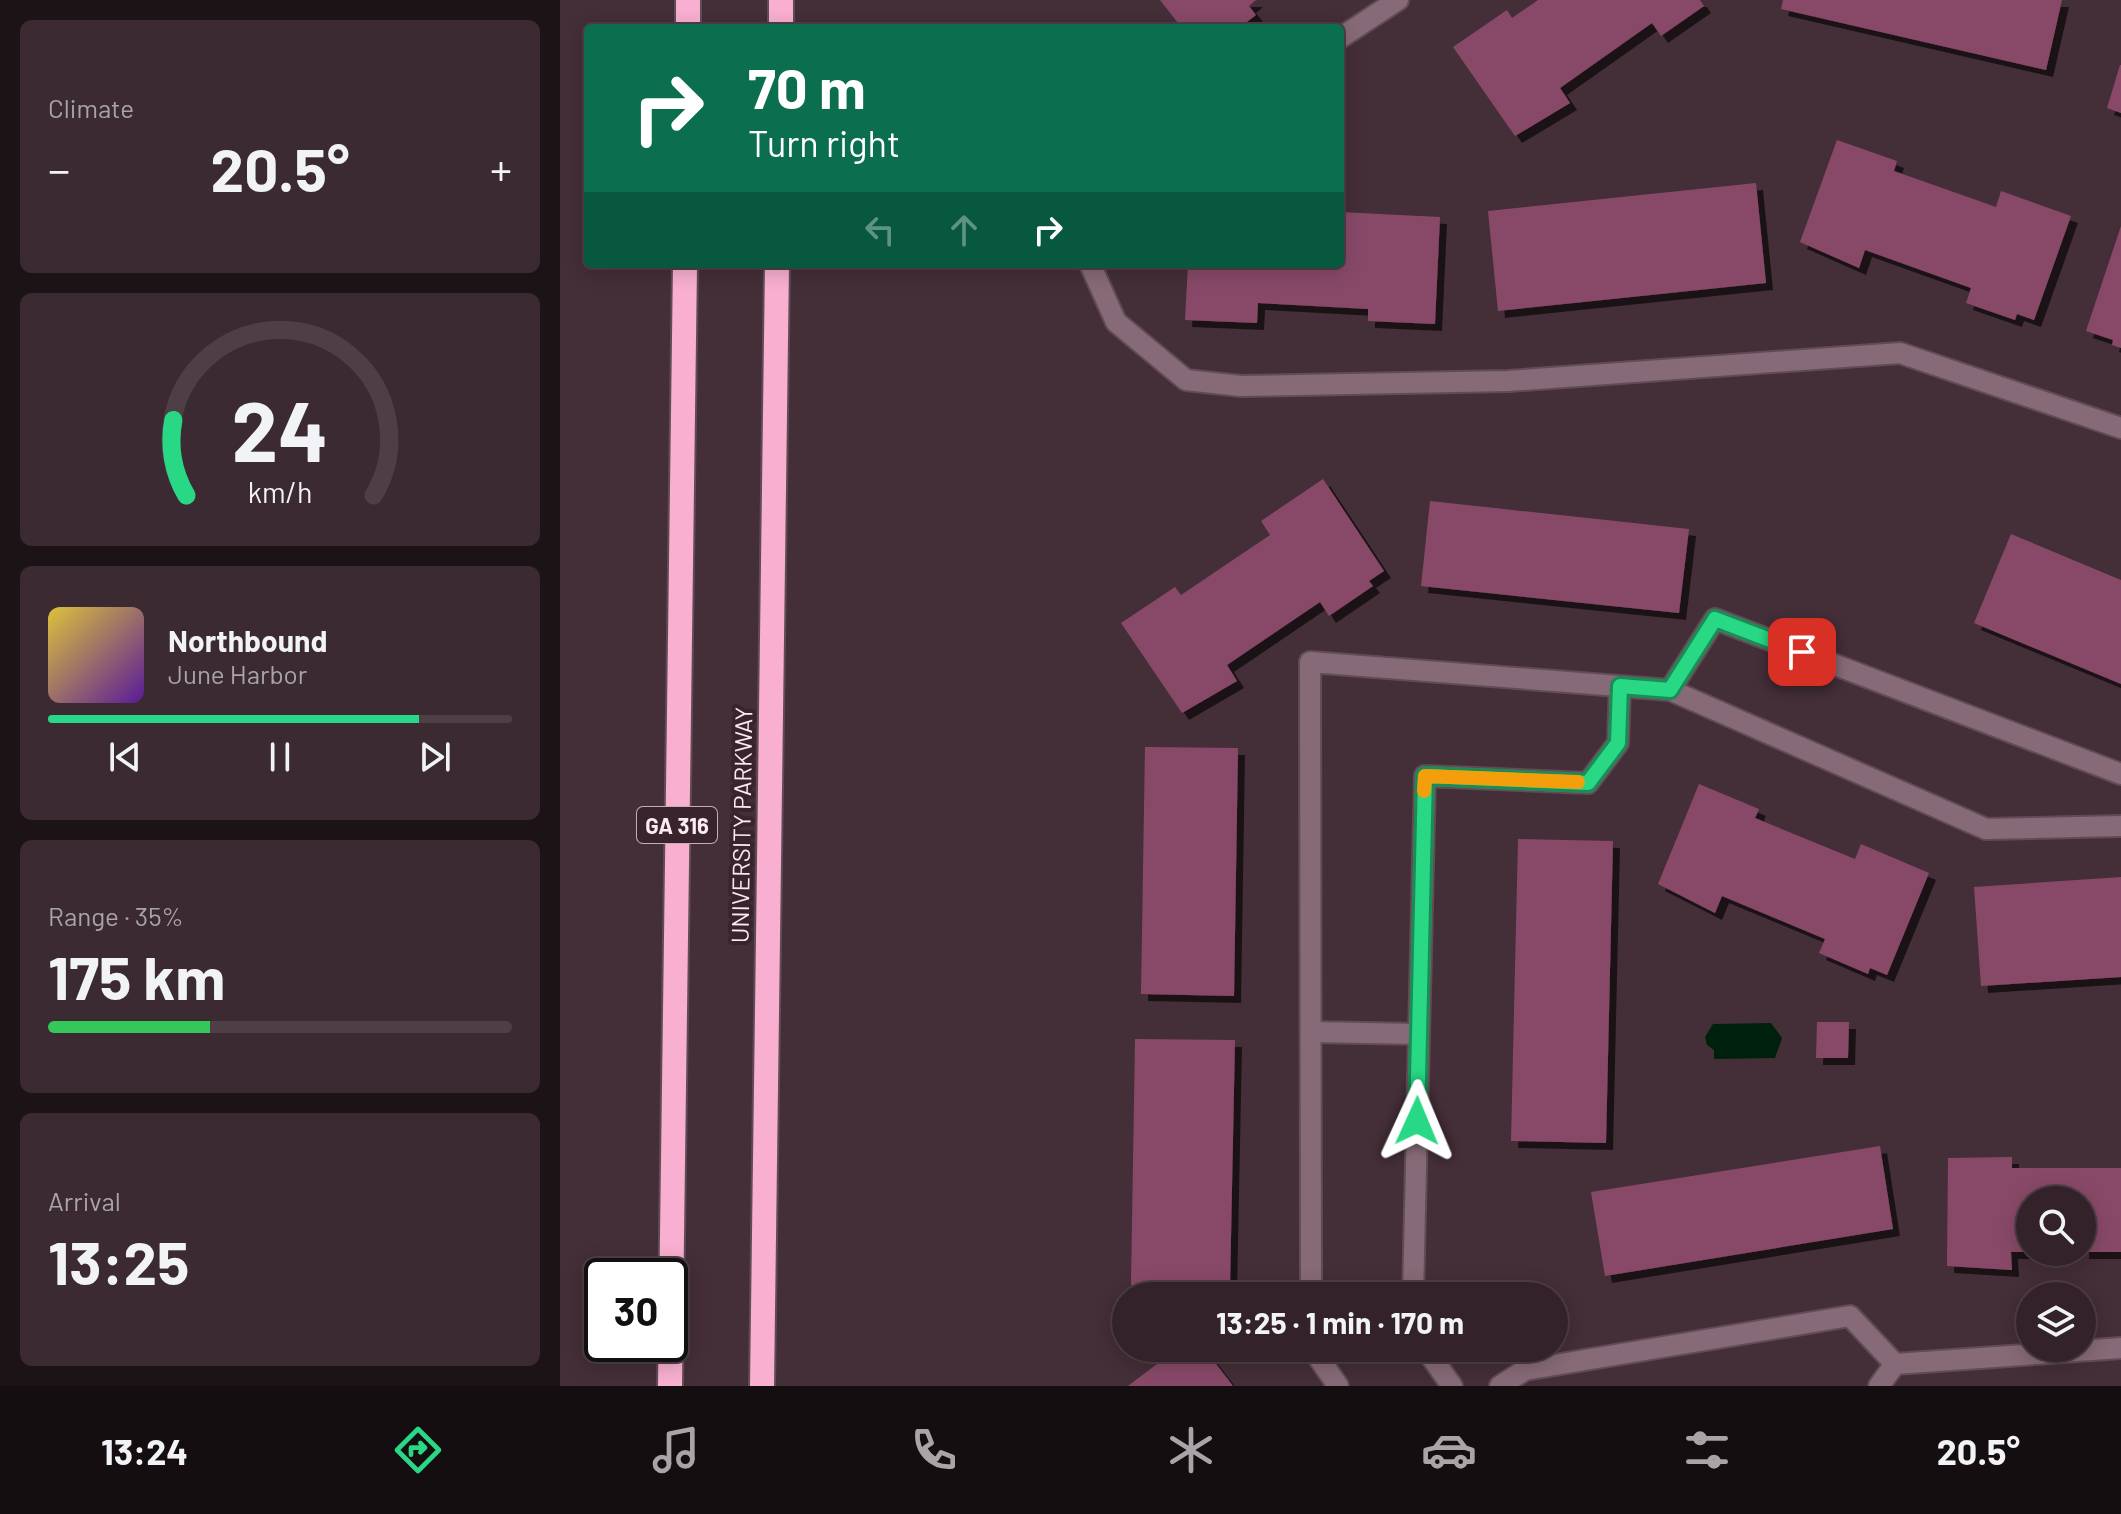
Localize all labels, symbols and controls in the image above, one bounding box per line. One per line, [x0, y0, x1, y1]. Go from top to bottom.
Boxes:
text: 70 m [748, 53, 866, 120]
icon: right [616, 56, 720, 160]
text: Climate [48, 92, 134, 123]
text: Turn right [748, 121, 900, 164]
text: 20.5° [211, 132, 349, 204]
text: − [48, 142, 70, 195]
text: + [490, 142, 512, 195]
icon: left [858, 208, 902, 252]
icon: ahead [942, 208, 986, 252]
icon: right [1026, 208, 1070, 252]
text: 24 [232, 378, 328, 478]
text: km/h [248, 474, 312, 509]
pin [1768, 618, 1836, 686]
text: Northbound [168, 622, 327, 658]
icon: arrive [1780, 630, 1824, 674]
text: June Harbor [168, 658, 307, 689]
street label: UNIVERSITY PARKWAY [724, 707, 758, 943]
icon: previous [103, 735, 147, 779]
icon: pause [258, 735, 302, 779]
icon: next [413, 735, 457, 779]
road number: GA 316 [637, 807, 717, 843]
text: Range · 35% [48, 900, 184, 931]
text: 175 km [48, 940, 225, 1012]
position arrow [1375, 1079, 1459, 1163]
text: Arrival [48, 1185, 121, 1216]
map controls [2016, 1186, 2096, 1362]
button: search [2016, 1186, 2096, 1266]
text: 13:25 [48, 1225, 189, 1297]
speed limit sign: 30 [584, 1258, 688, 1362]
button: layers [2016, 1282, 2096, 1362]
text: 13:25 · 1 min · 170 m [1216, 1304, 1464, 1340]
icon: directions [390, 1422, 446, 1478]
icon: music [648, 1422, 704, 1478]
icon: phone [906, 1422, 962, 1478]
icon: climate [1163, 1422, 1219, 1478]
icon: car [1421, 1422, 1477, 1478]
icon: filters [1679, 1422, 1735, 1478]
text: 13:24 [101, 1429, 188, 1472]
text: 20.5° [1937, 1429, 2020, 1472]

